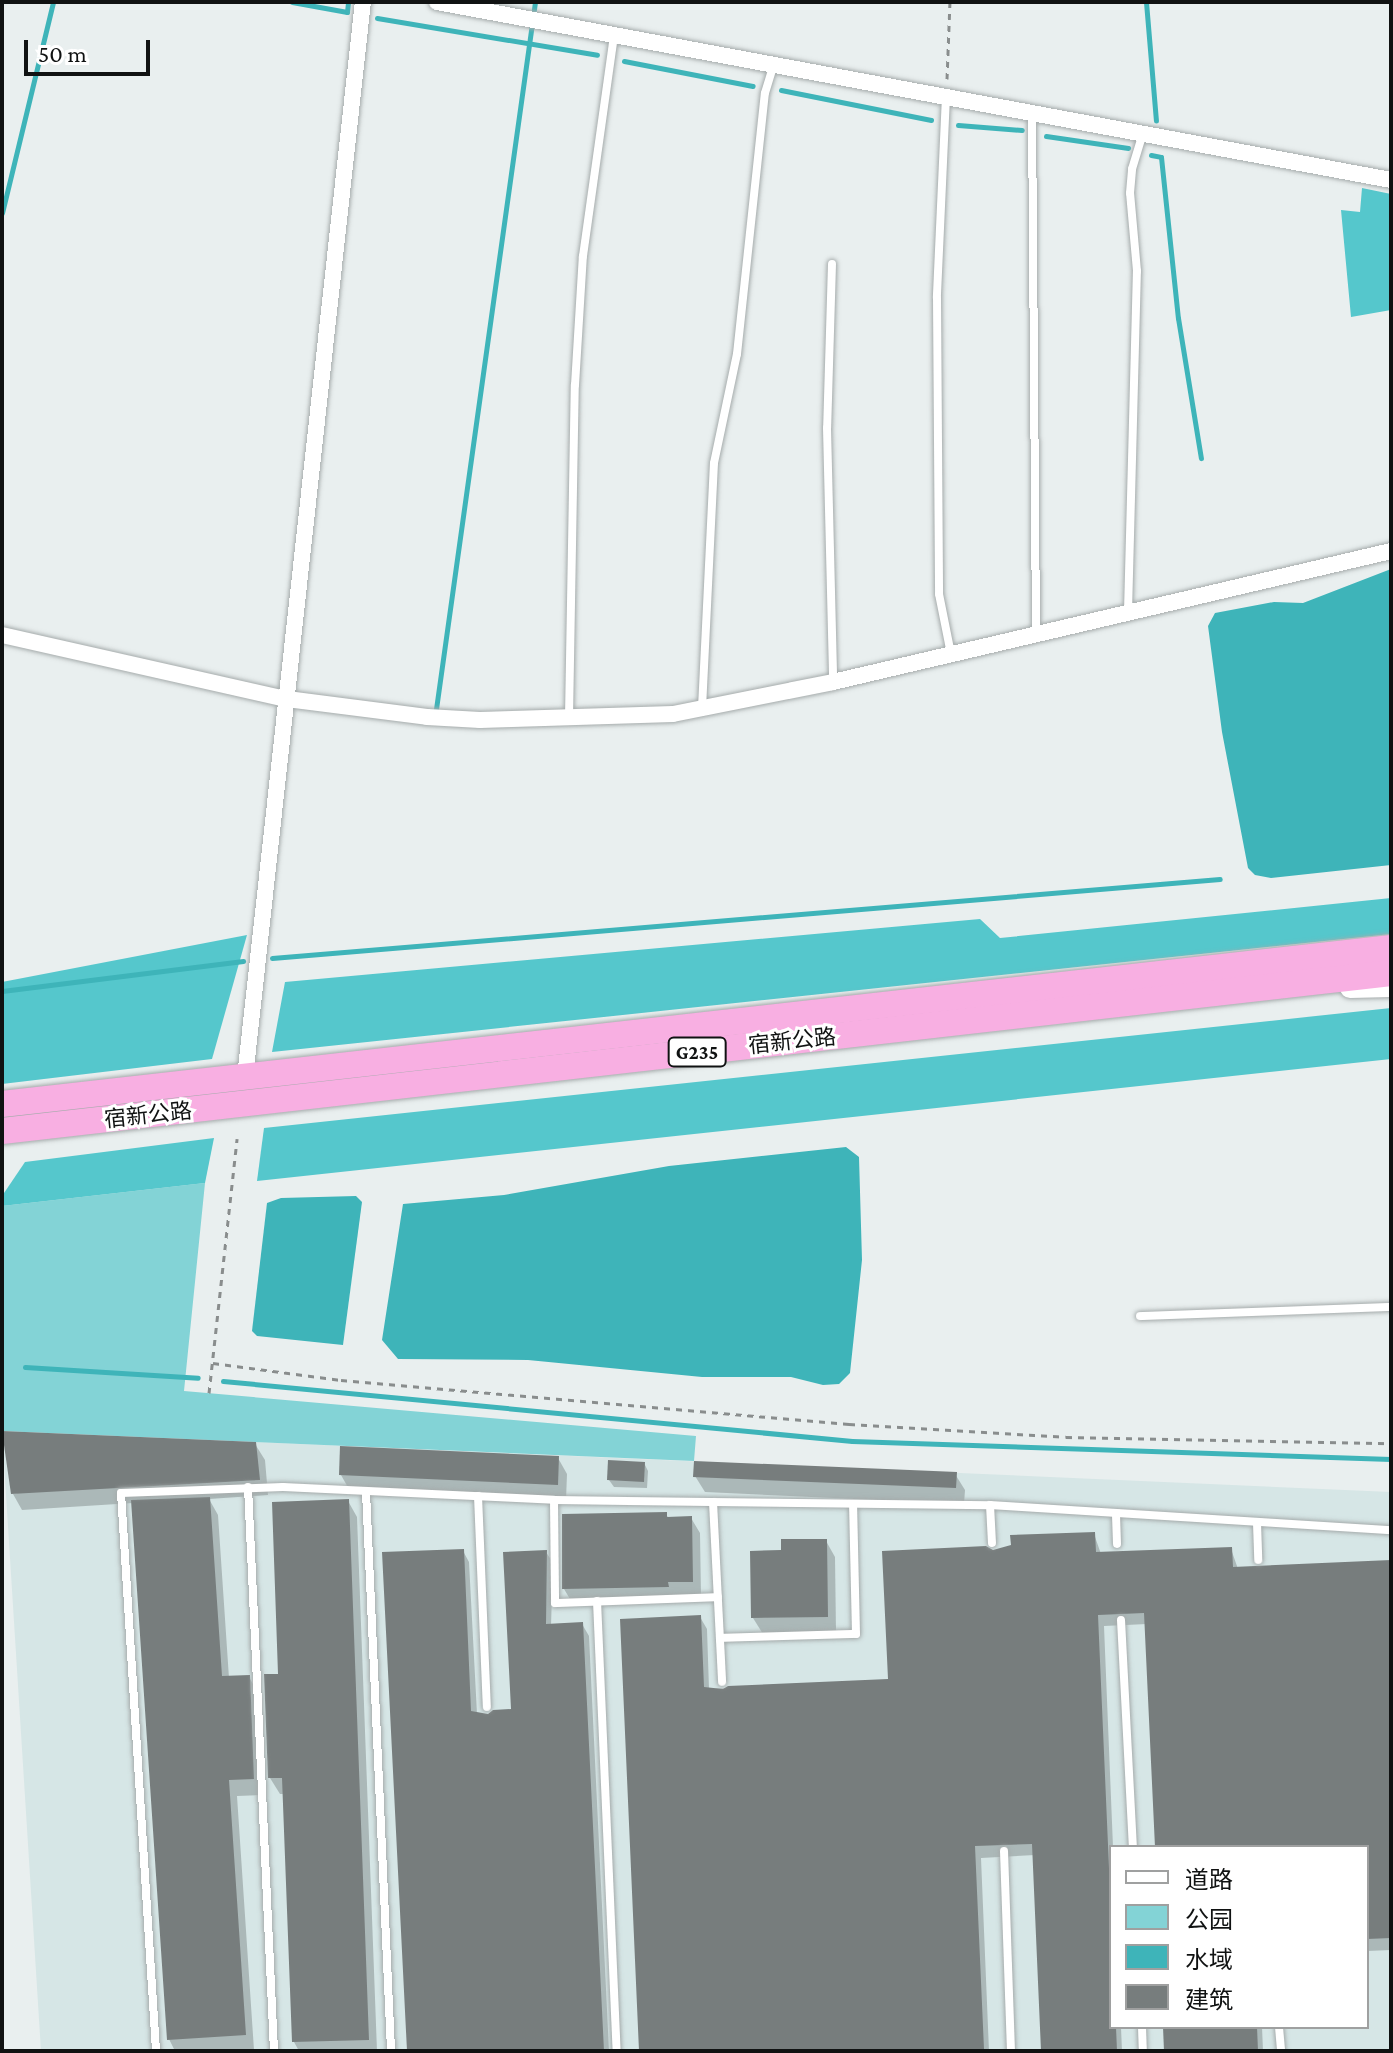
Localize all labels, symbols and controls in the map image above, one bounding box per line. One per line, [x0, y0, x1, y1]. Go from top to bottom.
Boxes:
scale bar [28, 24, 154, 74]
text: 50 m [38, 40, 87, 67]
street label: 宿新公路 [747, 1023, 837, 1059]
road number: G235 [667, 1036, 727, 1068]
street label: 宿新公路 [103, 1097, 193, 1133]
legend [1109, 1845, 1369, 2029]
text: 道路 [1185, 1866, 1233, 1893]
text: 公园 [1185, 1906, 1233, 1933]
text: 水域 [1185, 1946, 1233, 1973]
text: 建筑 [1185, 1986, 1233, 2013]

